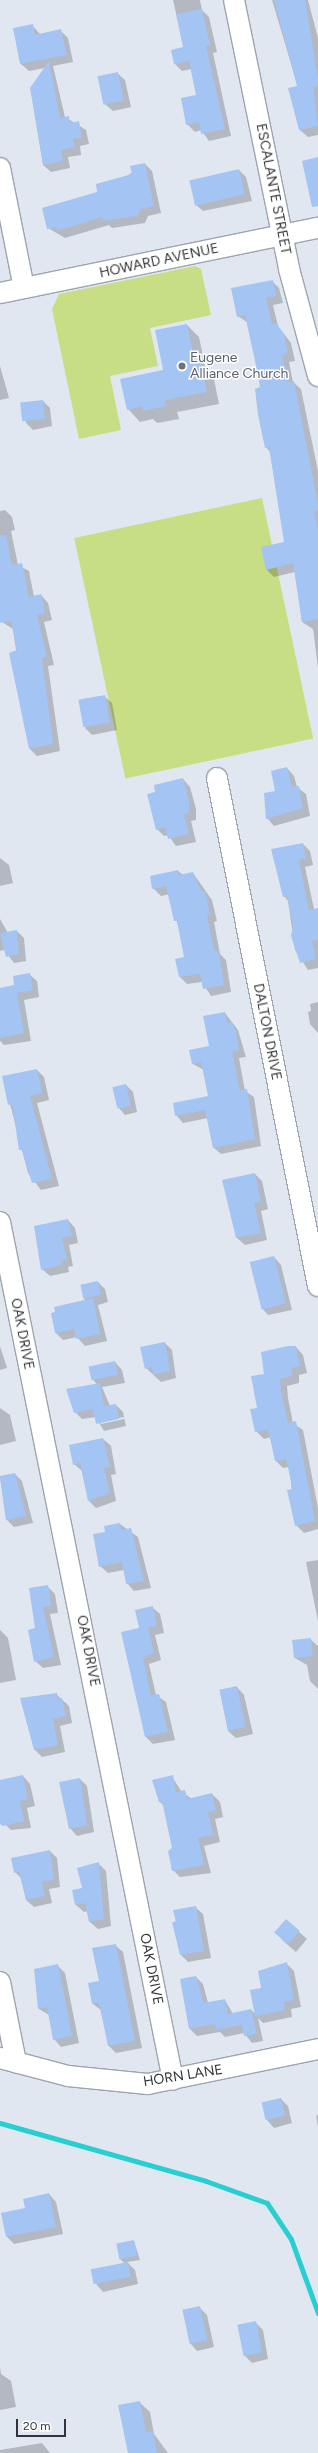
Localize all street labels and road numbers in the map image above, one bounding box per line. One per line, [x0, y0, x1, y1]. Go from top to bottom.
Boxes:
street label: ESCALANTE STREET [252, 122, 294, 256]
street label: HOWARD AVENUE [98, 240, 220, 282]
street label: DALTON DRIVE [249, 982, 285, 1082]
street label: OAK DRIVE [7, 1297, 37, 1371]
street label: OAK DRIVE [73, 1614, 103, 1688]
street label: OAK DRIVE [136, 1932, 166, 2006]
street label: HORN LANE [142, 2061, 224, 2091]

